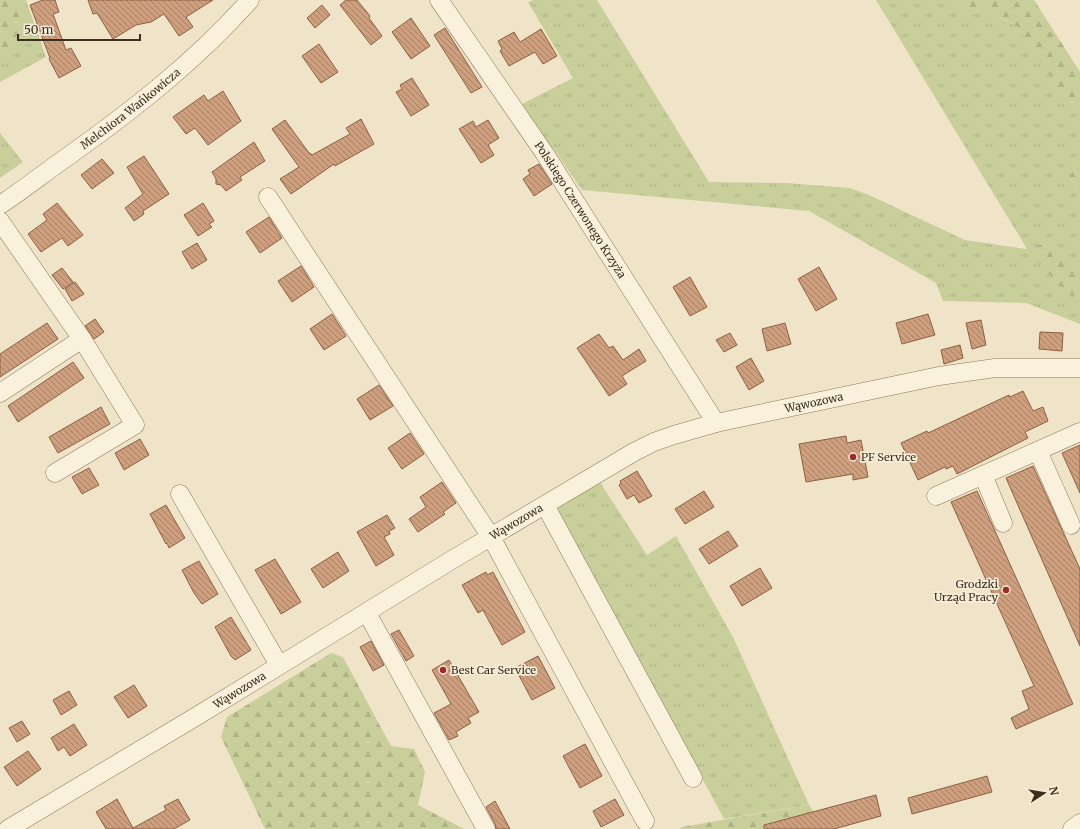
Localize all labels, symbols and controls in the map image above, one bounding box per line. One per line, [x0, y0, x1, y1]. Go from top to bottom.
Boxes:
scale bar [18, 16, 140, 42]
text: 50 m [24, 22, 53, 37]
street label: Melchiora Wańkowicza [78, 65, 183, 152]
street label: Polskiego Czerwonego Krzyża [531, 139, 629, 281]
street label: Wąwozowa [782, 389, 844, 416]
place label: PF Service [861, 450, 916, 464]
marker: PF Service [848, 452, 858, 462]
street label: Wąwozowa [486, 500, 546, 543]
place label: Grodzki Urząd Pracy [934, 577, 999, 604]
marker: Grodzki Urząd Pracy [1001, 585, 1011, 595]
place label: Best Car Service [451, 663, 536, 677]
marker: Best Car Service [438, 665, 448, 675]
street label: Wąwozowa [210, 668, 269, 712]
north arrow [1024, 773, 1064, 813]
text: N [1046, 785, 1062, 797]

